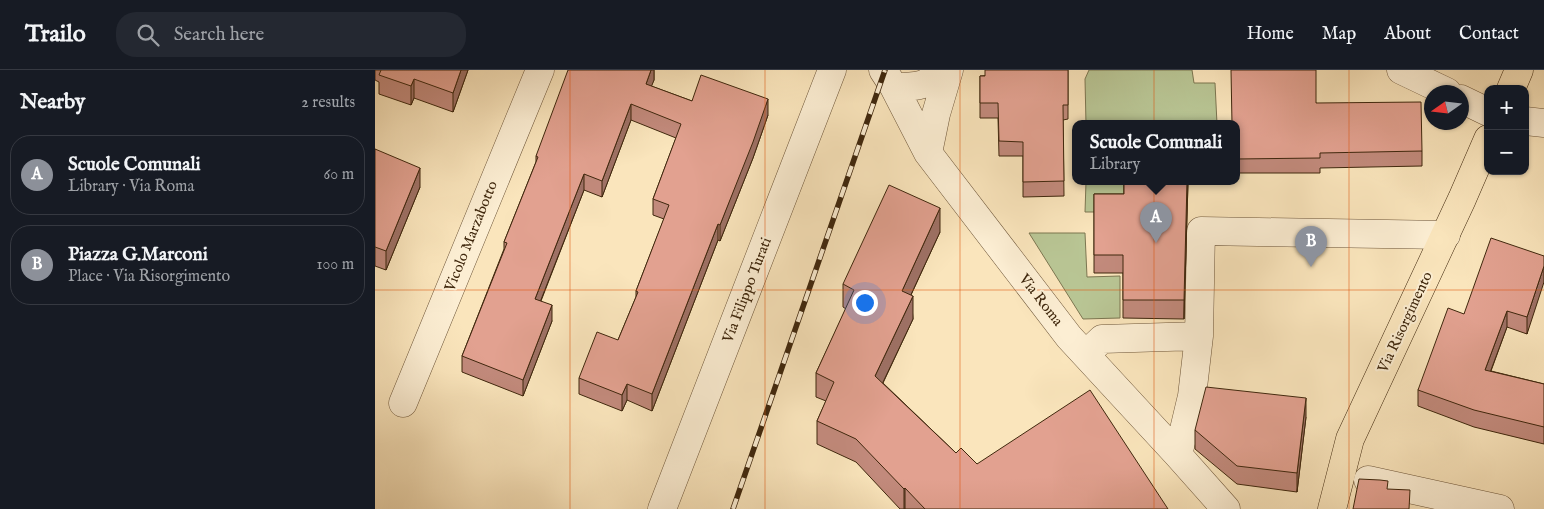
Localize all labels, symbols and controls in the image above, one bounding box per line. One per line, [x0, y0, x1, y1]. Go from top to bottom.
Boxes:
search box [116, 12, 466, 57]
text: Trailo [25, 19, 86, 50]
icon: search [134, 21, 162, 49]
text: Search here [174, 23, 264, 47]
text: Home [1247, 23, 1294, 46]
text: Map [1322, 23, 1356, 46]
text: About [1384, 23, 1431, 46]
text: Contact [1459, 23, 1519, 46]
north arrow [1424, 85, 1469, 130]
map controls [1484, 85, 1529, 175]
button: + [1484, 85, 1529, 130]
text: Nearby [20, 89, 85, 116]
text: 2 results [301, 93, 355, 113]
popup [1072, 120, 1240, 185]
button: − [1484, 130, 1529, 175]
text: Scuole Comunali [1090, 131, 1222, 155]
text: Scuole Comunali [68, 153, 201, 177]
text: Library [1090, 155, 1140, 175]
text: A [32, 165, 42, 185]
text: 60 m [324, 165, 354, 185]
text: Library · Via Roma [68, 177, 194, 197]
street label: Vicolo Marzabotto [440, 178, 502, 295]
pin: A [1140, 202, 1172, 243]
pin: B [1295, 226, 1327, 267]
street label: Via Filippo Turati [718, 235, 776, 346]
text: Piazza G.Marconi [68, 243, 208, 267]
text: B [32, 255, 42, 275]
text: 100 m [317, 255, 354, 275]
text: Place · Via Risorgimento [68, 267, 230, 287]
street label: Via Risorgimento [1373, 268, 1437, 377]
street label: Via Roma [1014, 269, 1068, 330]
your location [852, 290, 878, 316]

